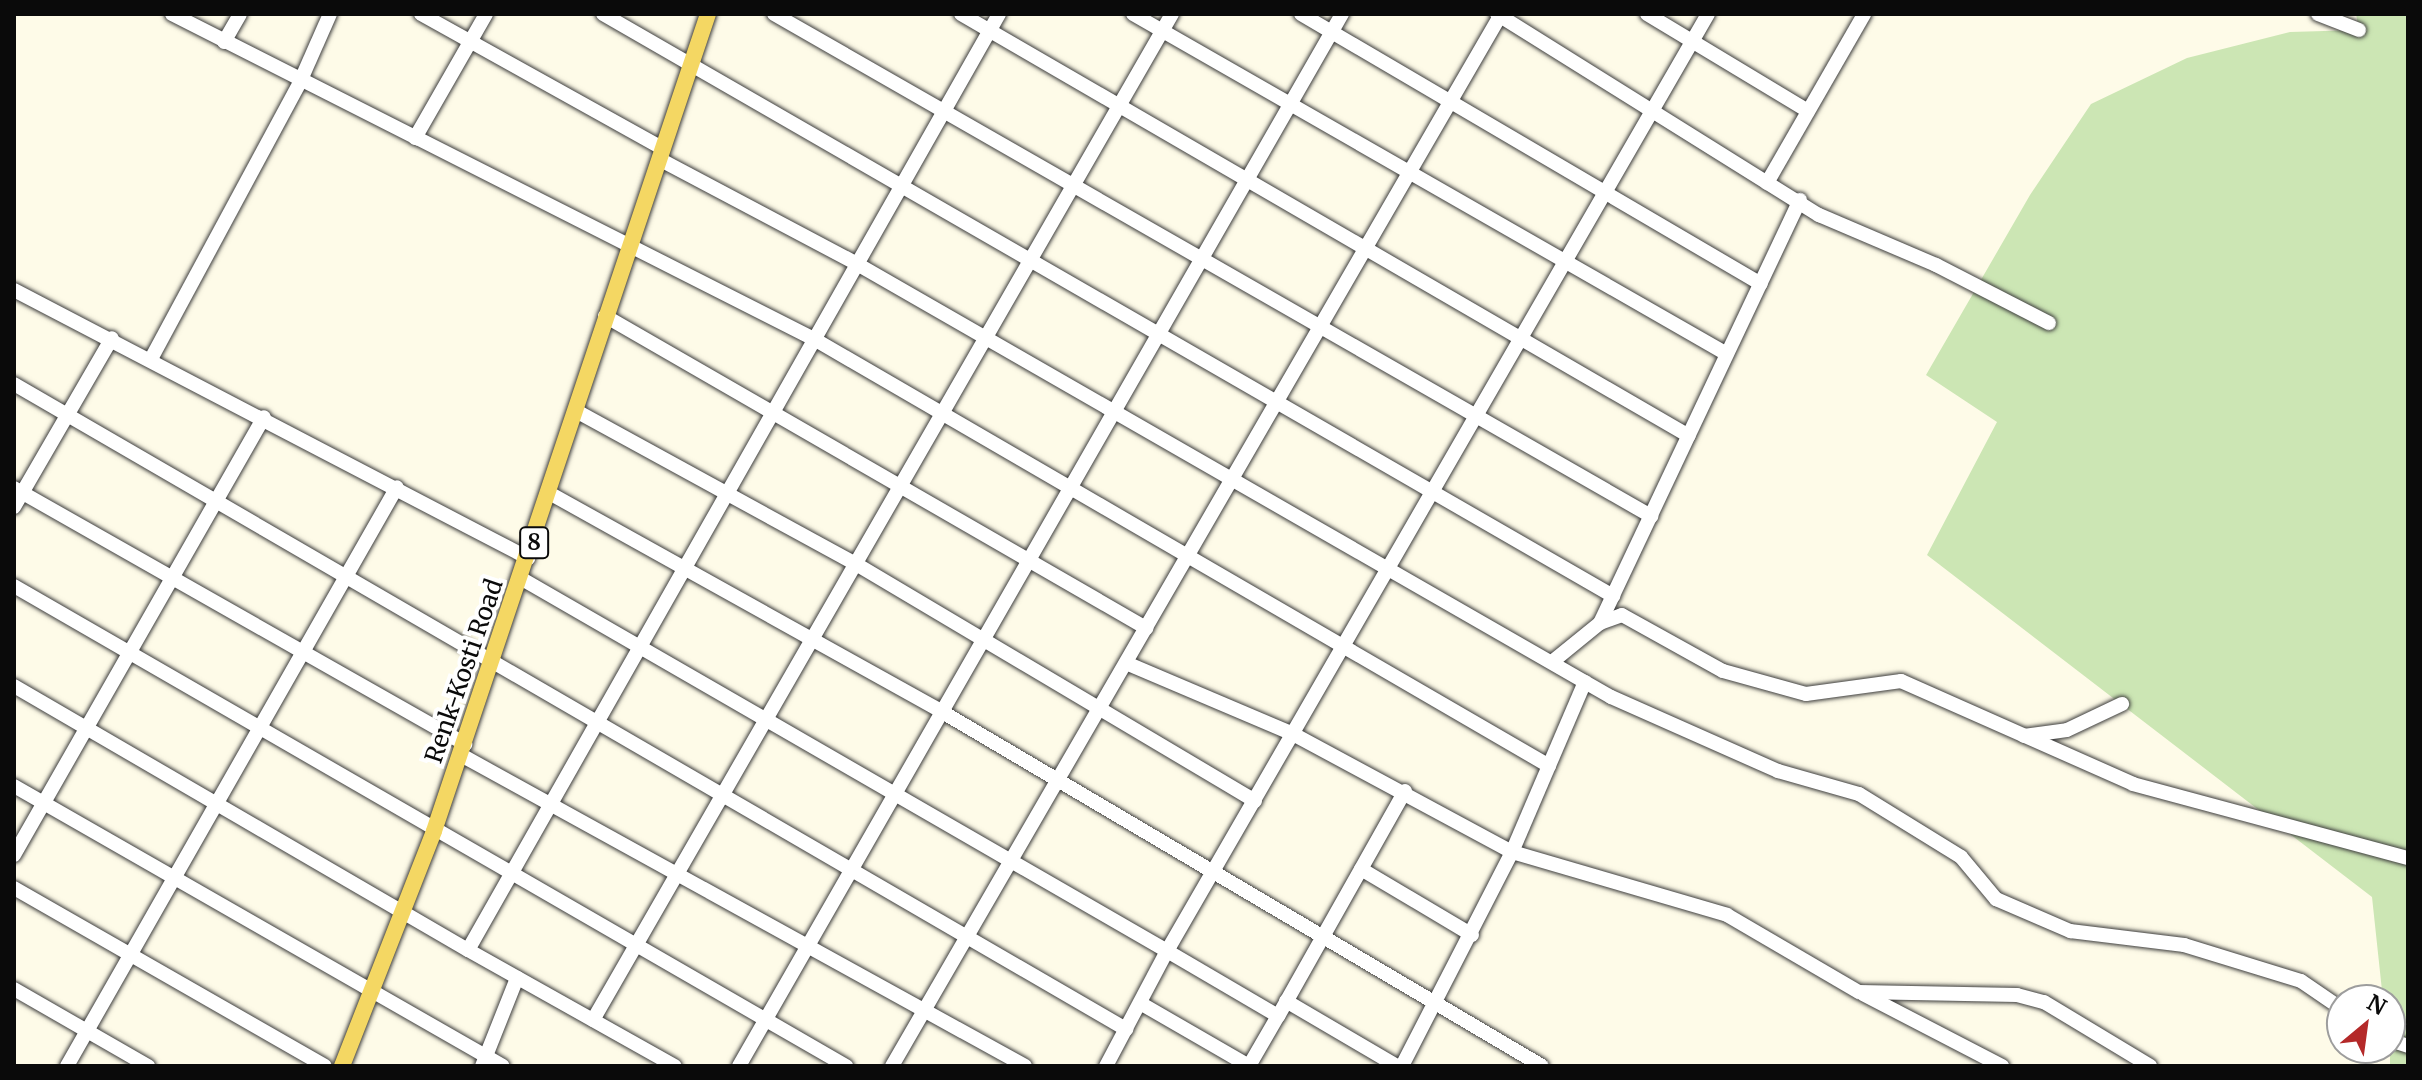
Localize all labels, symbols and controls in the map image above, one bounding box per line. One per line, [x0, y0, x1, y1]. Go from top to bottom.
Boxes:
road number: 8 [518, 525, 550, 561]
street label: Renk-Kosti Road [419, 575, 509, 767]
north arrow [2326, 984, 2406, 1064]
text: N [2362, 988, 2391, 1021]

